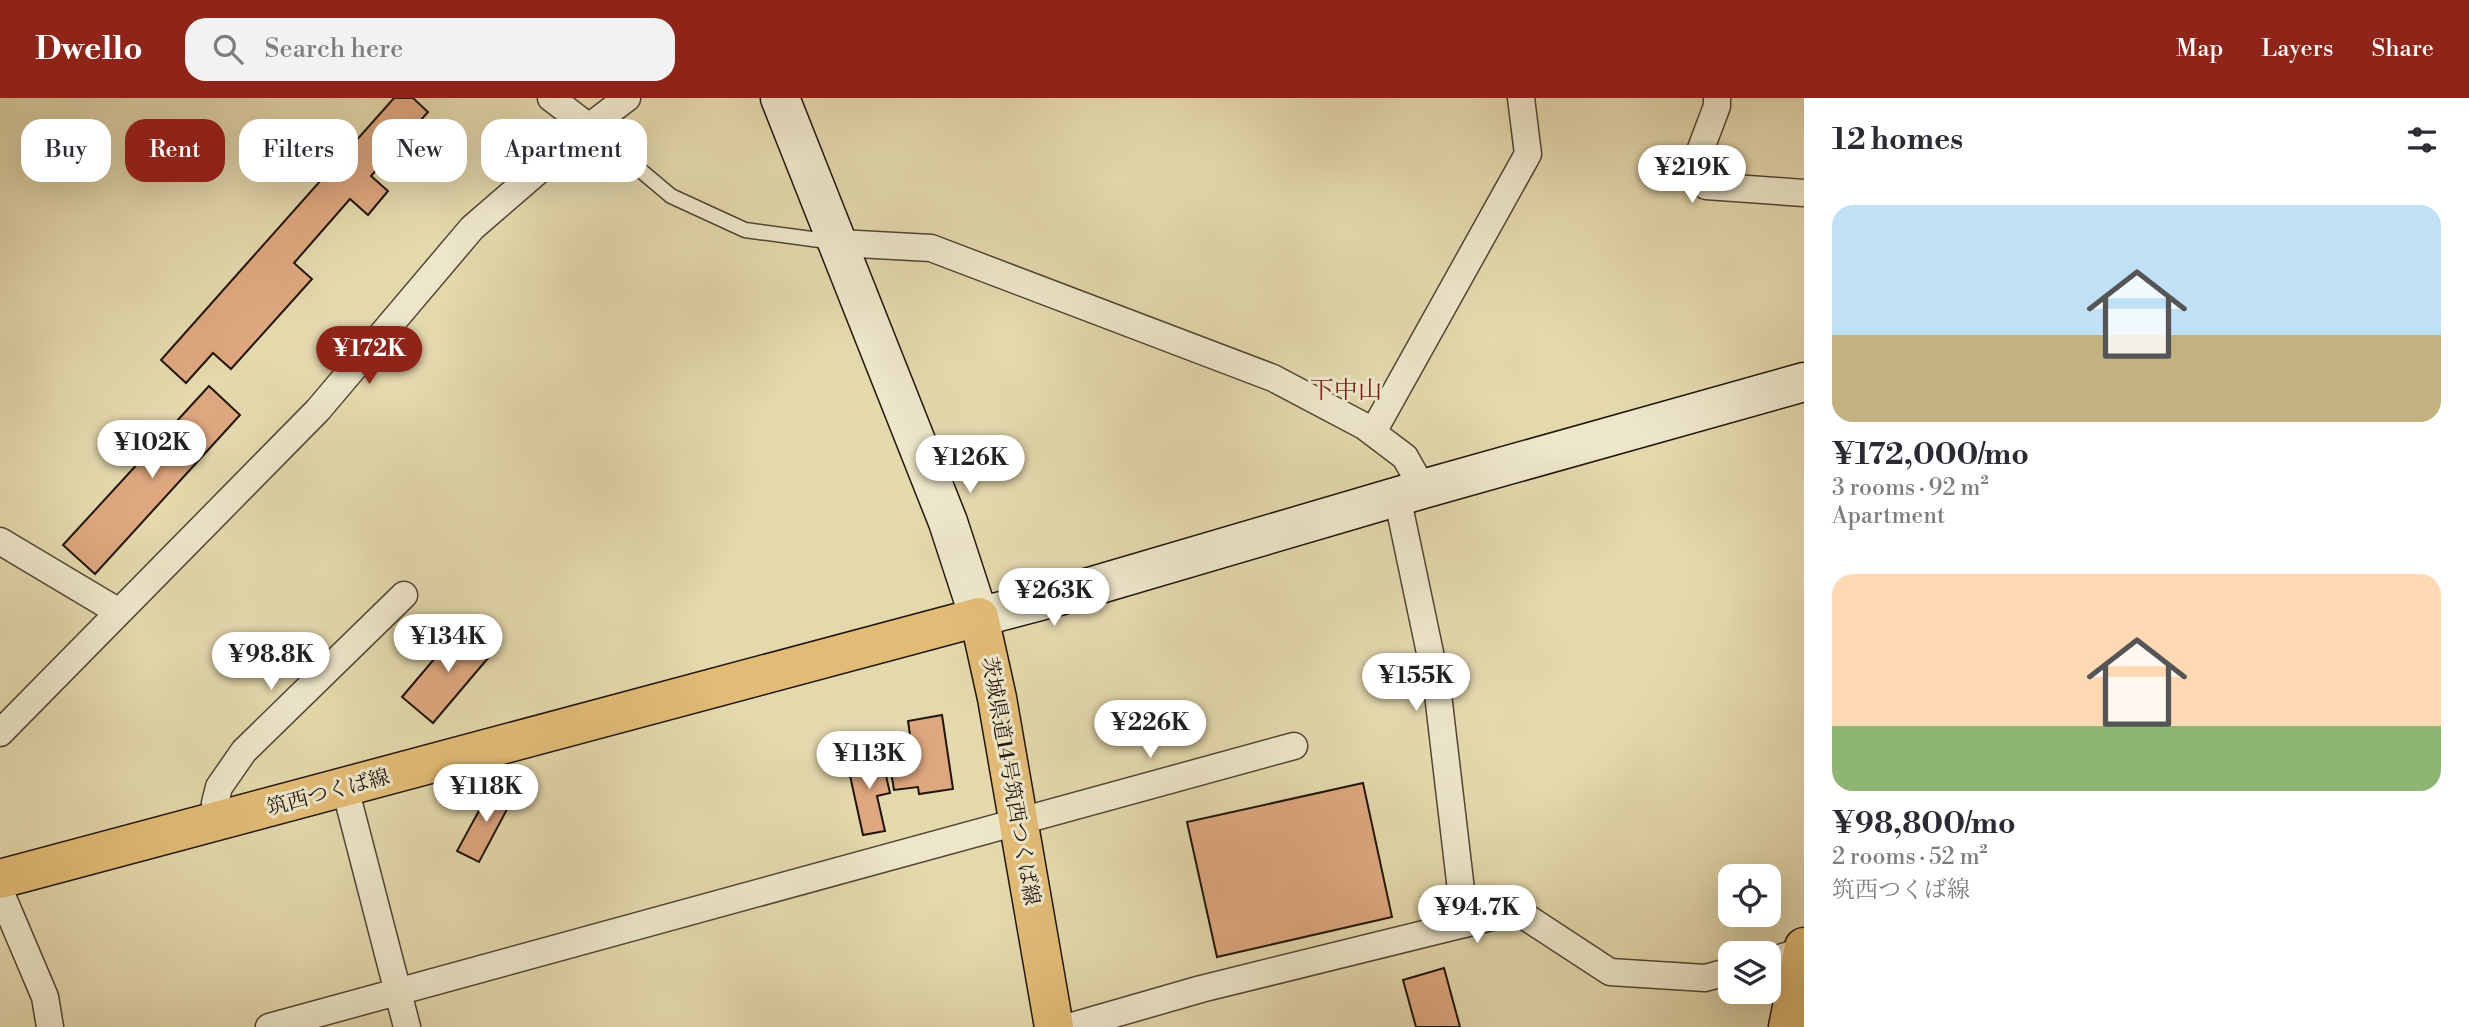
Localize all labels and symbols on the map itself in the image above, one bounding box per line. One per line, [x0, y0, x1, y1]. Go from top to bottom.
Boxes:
pin: ¥219K [1643, 146, 1741, 205]
pin: ¥172K [320, 327, 418, 386]
district label: 下中山 [1310, 376, 1382, 406]
pin: ¥102K [103, 420, 201, 480]
pin: ¥126K [921, 436, 1019, 495]
pin: ¥263K [1005, 568, 1103, 628]
pin: ¥134K [399, 614, 497, 674]
pin: ¥98.8K [214, 632, 328, 692]
pin: ¥155K [1367, 654, 1465, 713]
street label: 茨城県道14号筑西つくば線 [975, 655, 1045, 907]
pin: ¥226K [1101, 700, 1199, 760]
pin: ¥113K [820, 732, 918, 791]
street label: 筑西つくば線 [264, 764, 392, 822]
pin: ¥118K [437, 764, 535, 824]
pin: ¥94.7K [1420, 886, 1534, 945]

